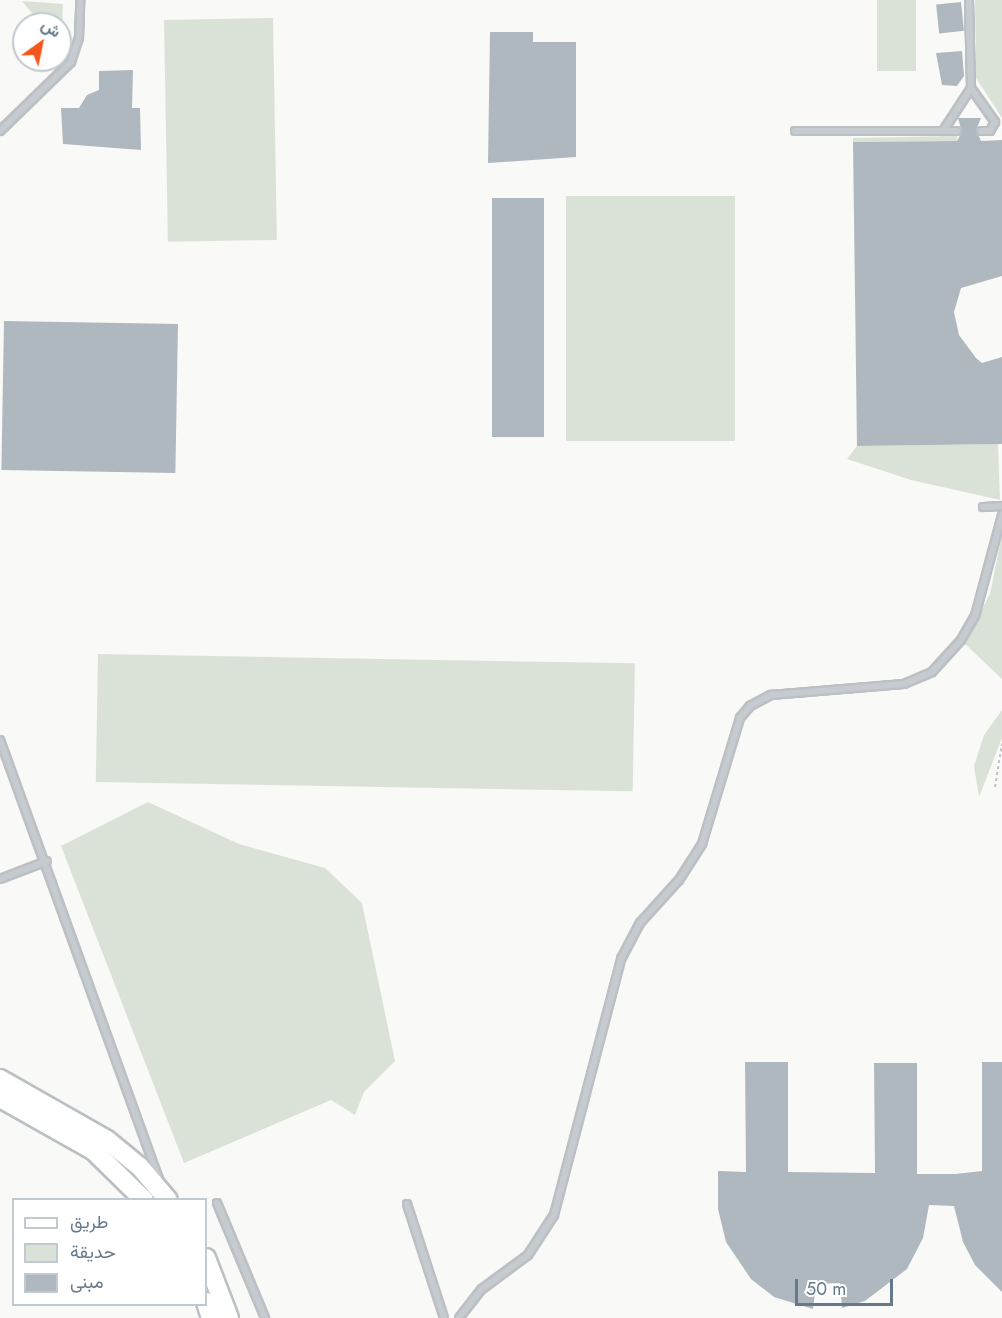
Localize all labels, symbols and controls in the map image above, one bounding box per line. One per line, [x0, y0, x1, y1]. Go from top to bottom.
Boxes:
north arrow [12, 12, 72, 72]
text: ش [37, 13, 65, 43]
legend [12, 1198, 207, 1306]
text: طريق [70, 1209, 108, 1235]
text: حديقة [70, 1239, 116, 1265]
scale bar [798, 1267, 896, 1305]
text: مبنى [70, 1269, 104, 1295]
text: 50 m [806, 1276, 846, 1302]

